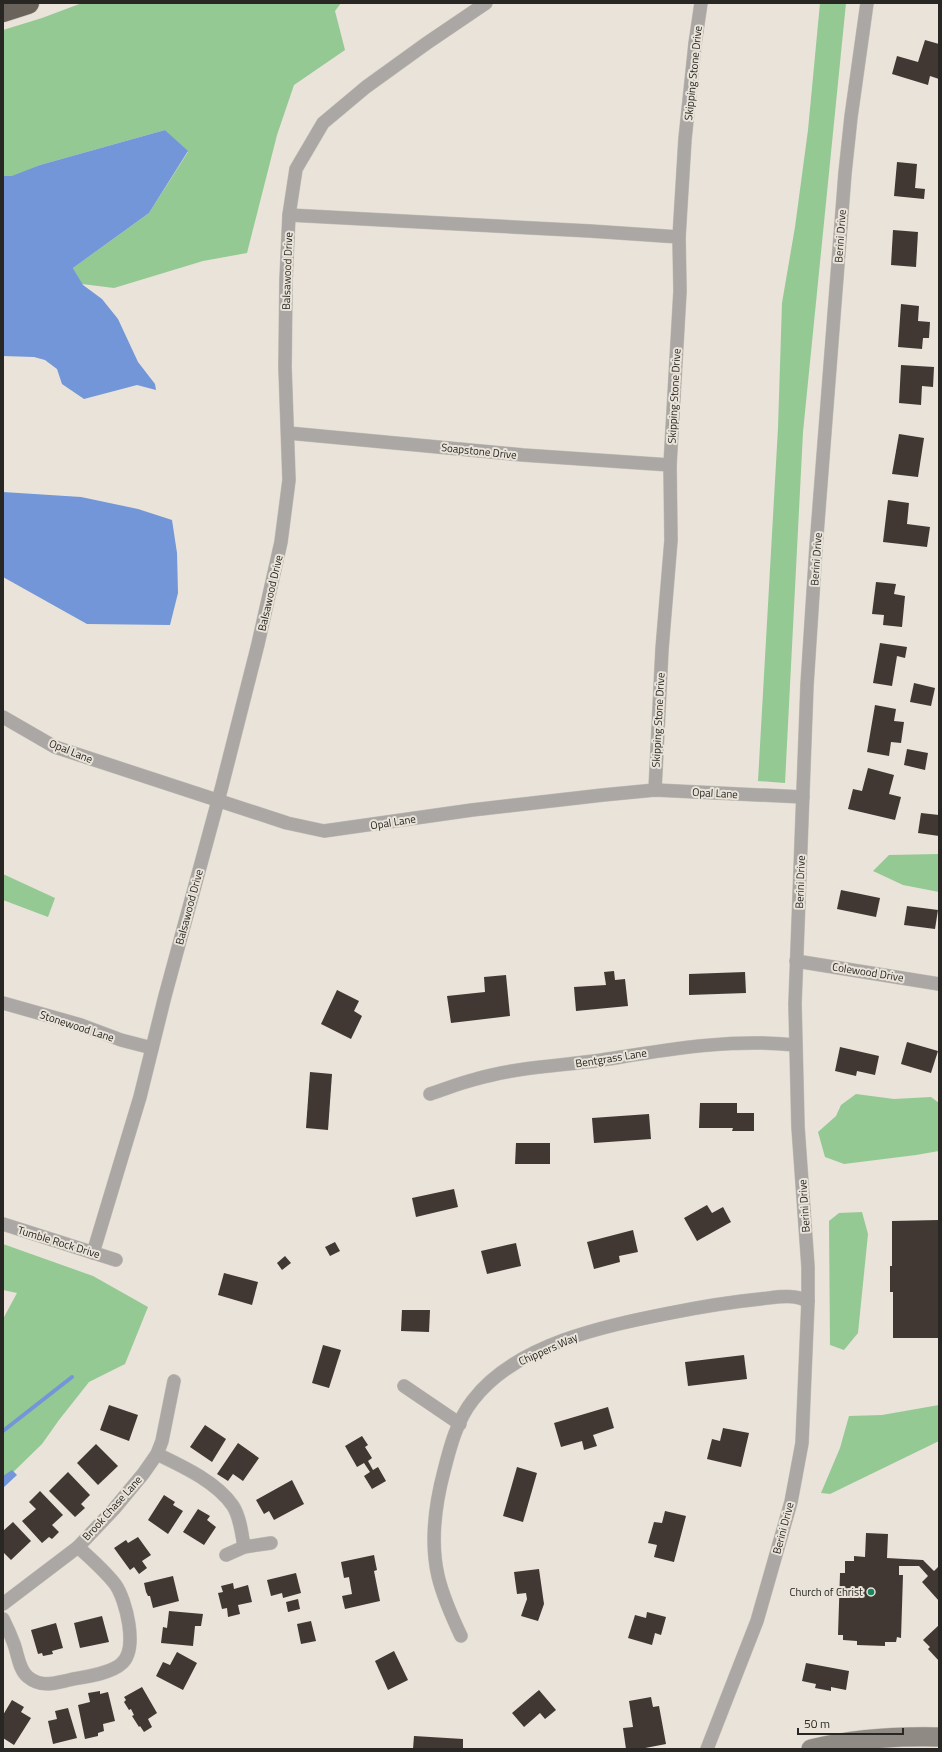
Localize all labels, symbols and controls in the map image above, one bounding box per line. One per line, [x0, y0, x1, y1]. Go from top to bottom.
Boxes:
street label: Skipping Stone Drive [680, 24, 706, 121]
street label: Berini Drive [830, 208, 850, 263]
street label: Balsawood Drive [278, 231, 296, 310]
street label: Skipping Stone Drive [664, 348, 685, 444]
street label: Soapstone Drive [440, 439, 518, 463]
street label: Berini Drive [806, 531, 826, 586]
street label: Balsawood Drive [253, 553, 287, 633]
street label: Skipping Stone Drive [648, 672, 669, 768]
street label: Opal Lane [47, 735, 96, 767]
street label: Opal Lane [692, 784, 739, 802]
street label: Opal Lane [369, 810, 417, 833]
street label: Berini Drive [791, 855, 809, 909]
street label: Balsawood Drive [171, 867, 207, 947]
street label: Colewood Drive [831, 958, 905, 986]
street label: Stonewood Lane [38, 1006, 117, 1046]
street label: Bentgrass Lane [574, 1044, 648, 1072]
street label: Berini Drive [794, 1178, 814, 1233]
street label: Tumble Rock Drive [16, 1222, 102, 1262]
street label: Chippers Way [516, 1329, 581, 1369]
street label: Brook Chase Lane [78, 1472, 146, 1544]
street label: Berini Drive [768, 1500, 798, 1556]
place label: Church of Christ [789, 1584, 863, 1600]
marker: Church of Christ [866, 1587, 876, 1597]
scale bar [798, 1710, 903, 1736]
text: 50 m [804, 1714, 830, 1733]

